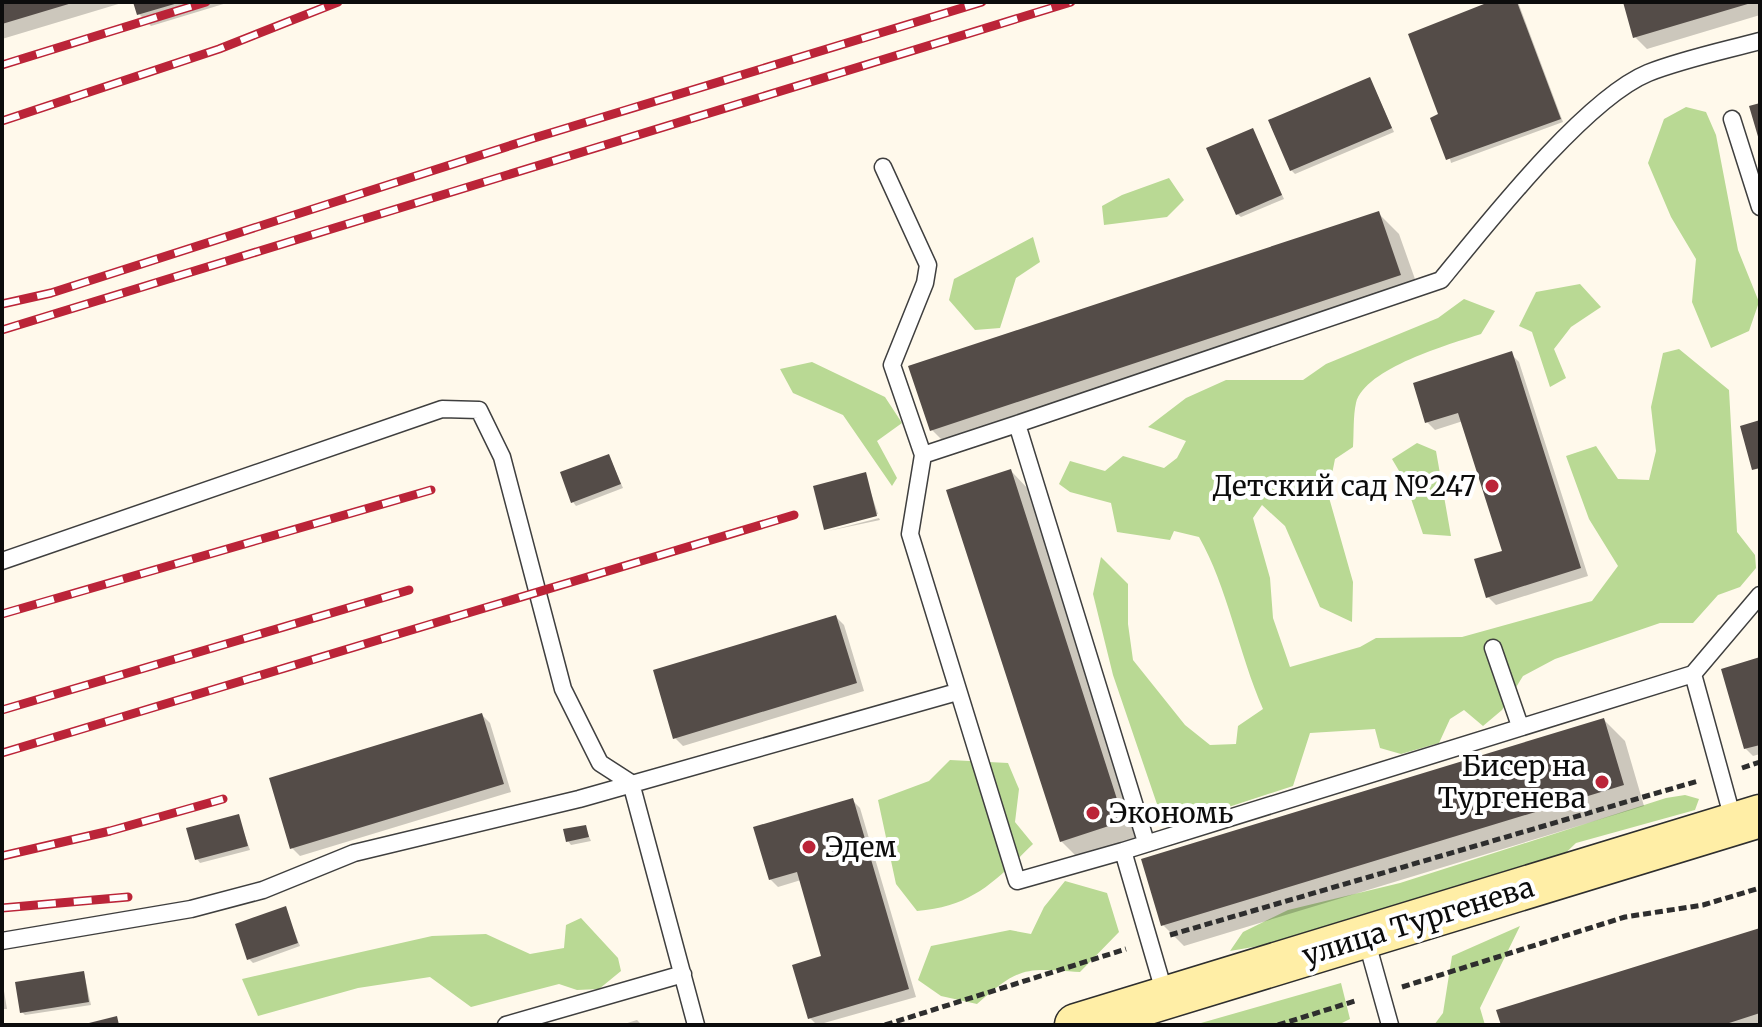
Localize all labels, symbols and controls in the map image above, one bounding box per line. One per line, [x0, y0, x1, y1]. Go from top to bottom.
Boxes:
place label: Детский сад №247 [1212, 468, 1476, 504]
marker: Детский сад №247 [1483, 477, 1501, 495]
place label: Бисер на Тургенева [1438, 748, 1586, 816]
marker: Бисер на Тургенева [1593, 773, 1611, 791]
place label: Экономь [1109, 795, 1234, 831]
marker: Экономь [1084, 804, 1102, 822]
place label: Эдем [825, 829, 897, 865]
marker: Эдем [800, 838, 818, 856]
street label: улица Тургенева [1298, 869, 1538, 973]

